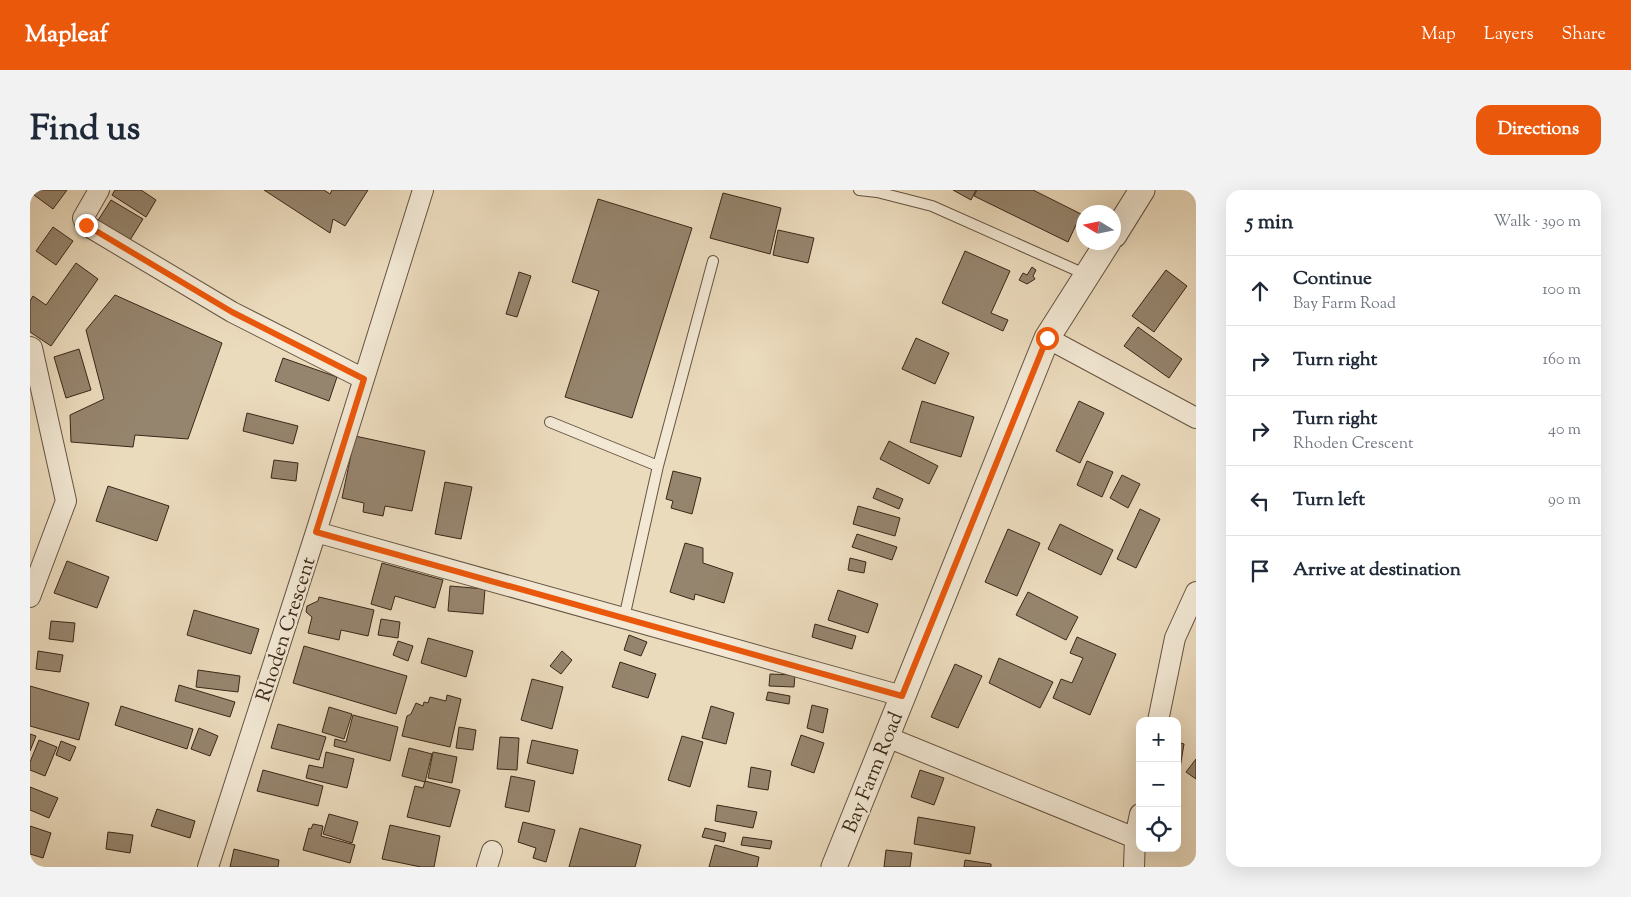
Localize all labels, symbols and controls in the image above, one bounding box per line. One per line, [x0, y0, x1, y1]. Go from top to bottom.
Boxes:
text: Mapleaf [25, 18, 108, 52]
text: Map [1421, 22, 1456, 48]
text: Layers [1484, 22, 1534, 48]
text: Share [1562, 22, 1606, 48]
text: Find us [30, 105, 140, 156]
button: Directions [1476, 105, 1601, 155]
north arrow [1076, 205, 1121, 250]
text: 5 min [1246, 208, 1293, 238]
text: Walk · 390 m [1493, 211, 1581, 234]
route end [75, 214, 98, 237]
text: Continue [1293, 266, 1372, 293]
icon: ahead [1246, 277, 1274, 305]
text: 100 m [1542, 279, 1581, 302]
text: Bay Farm Road [1293, 293, 1396, 316]
route start [1036, 327, 1059, 350]
icon: right [1246, 347, 1274, 375]
text: Turn right [1293, 347, 1377, 374]
text: 160 m [1543, 349, 1581, 372]
text: Turn right [1293, 406, 1377, 433]
icon: right [1246, 417, 1274, 445]
text: 40 m [1548, 419, 1581, 442]
text: Rhoden Crescent [1293, 433, 1414, 456]
icon: left [1246, 487, 1274, 515]
text: Turn left [1293, 487, 1365, 514]
text: 90 m [1548, 489, 1581, 512]
street label: Rhoden Crescent [250, 553, 324, 706]
icon: arrive [1246, 557, 1274, 585]
text: Arrive at destination [1293, 557, 1461, 584]
street label: Bay Farm Road [837, 708, 912, 838]
map controls [1136, 717, 1181, 852]
button: + [1136, 717, 1181, 762]
button: − [1136, 762, 1181, 807]
button: locate [1136, 807, 1181, 852]

